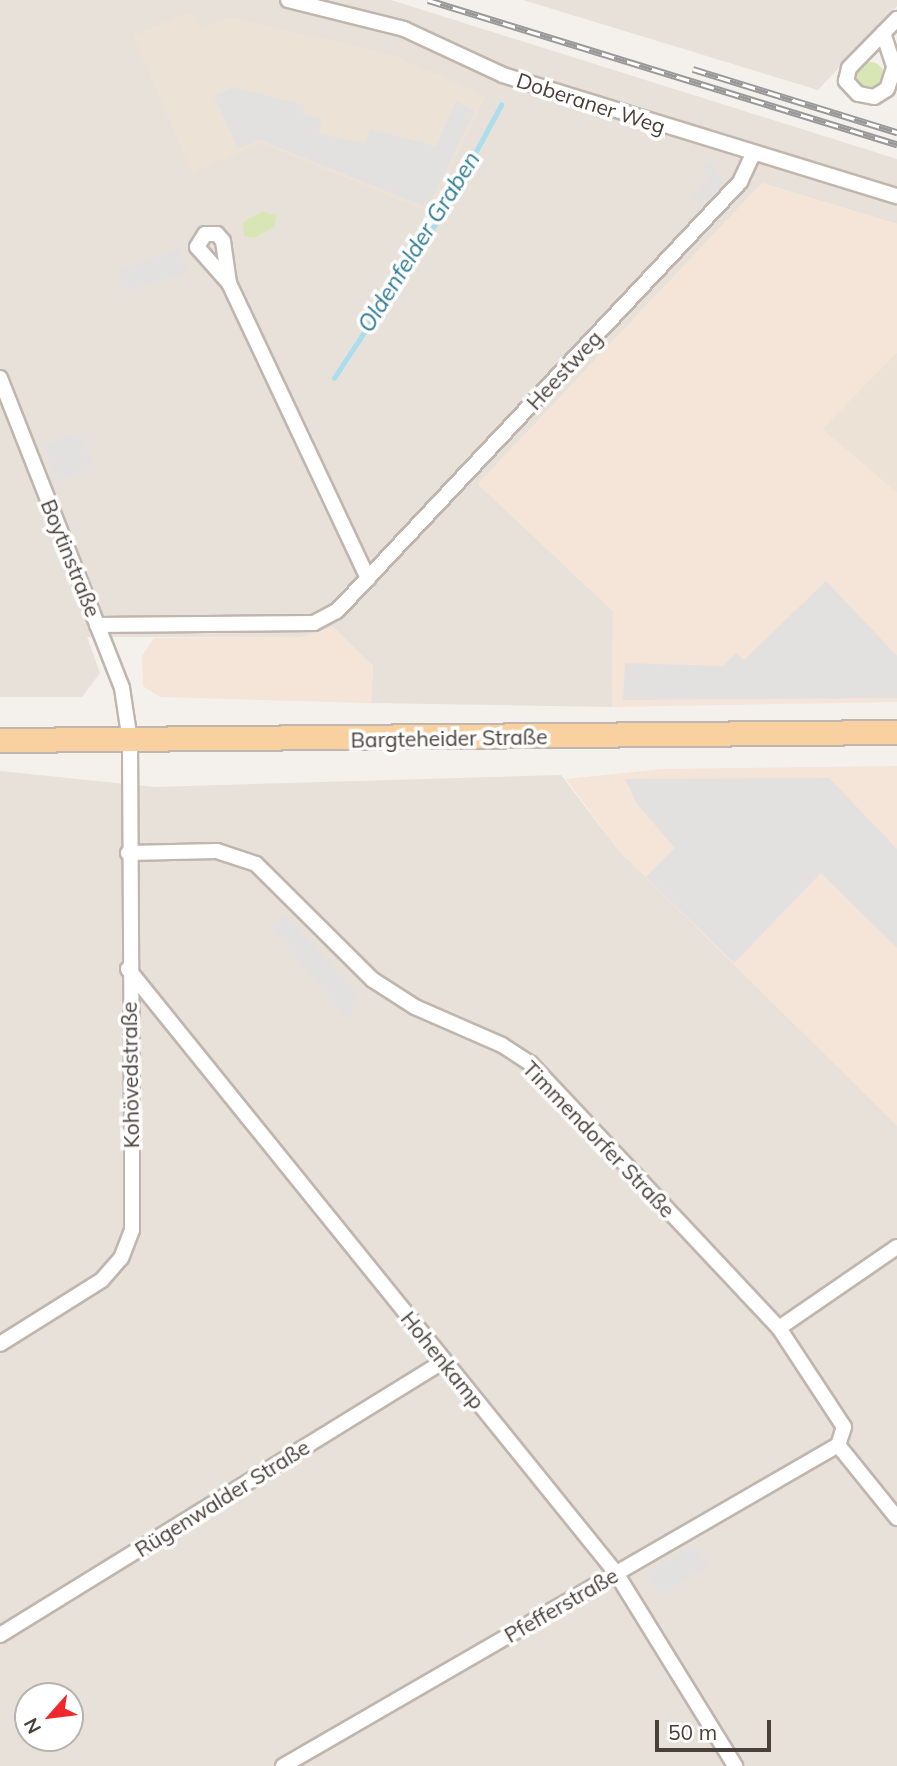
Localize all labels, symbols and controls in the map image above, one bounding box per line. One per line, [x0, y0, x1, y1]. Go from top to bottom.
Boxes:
street label: Doberaner Weg [513, 67, 669, 139]
water label: Oldenfelder Graben [352, 147, 486, 337]
street label: Heestweg [521, 325, 607, 415]
street label: Boytinstraße [36, 496, 106, 620]
street label: Bargteheider Straße [350, 724, 548, 752]
street label: Kohövedstraße [116, 1001, 144, 1149]
street label: Timmendorfer Straße [518, 1056, 680, 1222]
street label: Hohenkamp [396, 1306, 490, 1414]
street label: Rügenwalder Straße [130, 1434, 314, 1562]
street label: Pfefferstraße [500, 1562, 622, 1648]
north arrow [14, 1682, 84, 1752]
scale bar [659, 1706, 774, 1750]
text: N [18, 1714, 46, 1738]
text: 50 m [668, 1719, 717, 1745]

